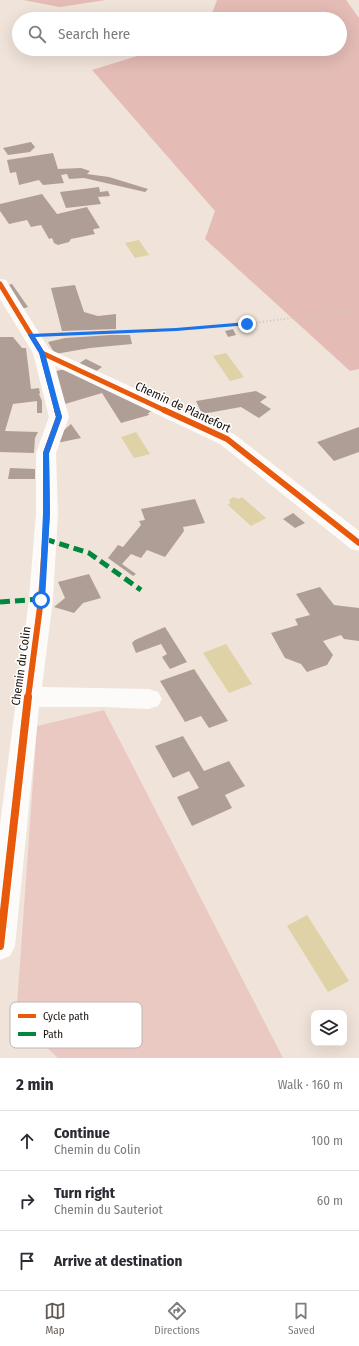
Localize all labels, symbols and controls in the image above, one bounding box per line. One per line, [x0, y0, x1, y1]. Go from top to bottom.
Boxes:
search box [12, 12, 347, 56]
icon: search [26, 23, 48, 45]
text: Search here [58, 25, 130, 43]
route end [238, 315, 256, 333]
street label: Chemin de Plantefort [133, 379, 233, 435]
route start [32, 591, 50, 609]
street label: Chemin du Colin [9, 625, 33, 707]
legend [10, 1002, 142, 1048]
text: Cycle path [43, 1010, 89, 1023]
map controls [311, 1010, 347, 1046]
button: layers [311, 1010, 347, 1046]
text: Path [43, 1028, 63, 1041]
text: 2 min [16, 1074, 54, 1095]
text: Walk · 160 m [278, 1077, 343, 1092]
text: Continue [54, 1124, 110, 1142]
icon: ahead [16, 1130, 38, 1152]
text: 100 m [311, 1133, 343, 1148]
text: Chemin du Colin [54, 1142, 141, 1157]
text: Turn right [54, 1184, 115, 1202]
icon: right [16, 1190, 38, 1212]
text: 60 m [317, 1193, 343, 1208]
text: Chemin du Sauteriot [54, 1202, 163, 1217]
icon: arrive [16, 1250, 38, 1272]
text: Arrive at destination [54, 1252, 182, 1270]
tab: Map [44, 1300, 66, 1337]
tab: Directions [154, 1300, 200, 1337]
tab: Saved [288, 1300, 315, 1337]

